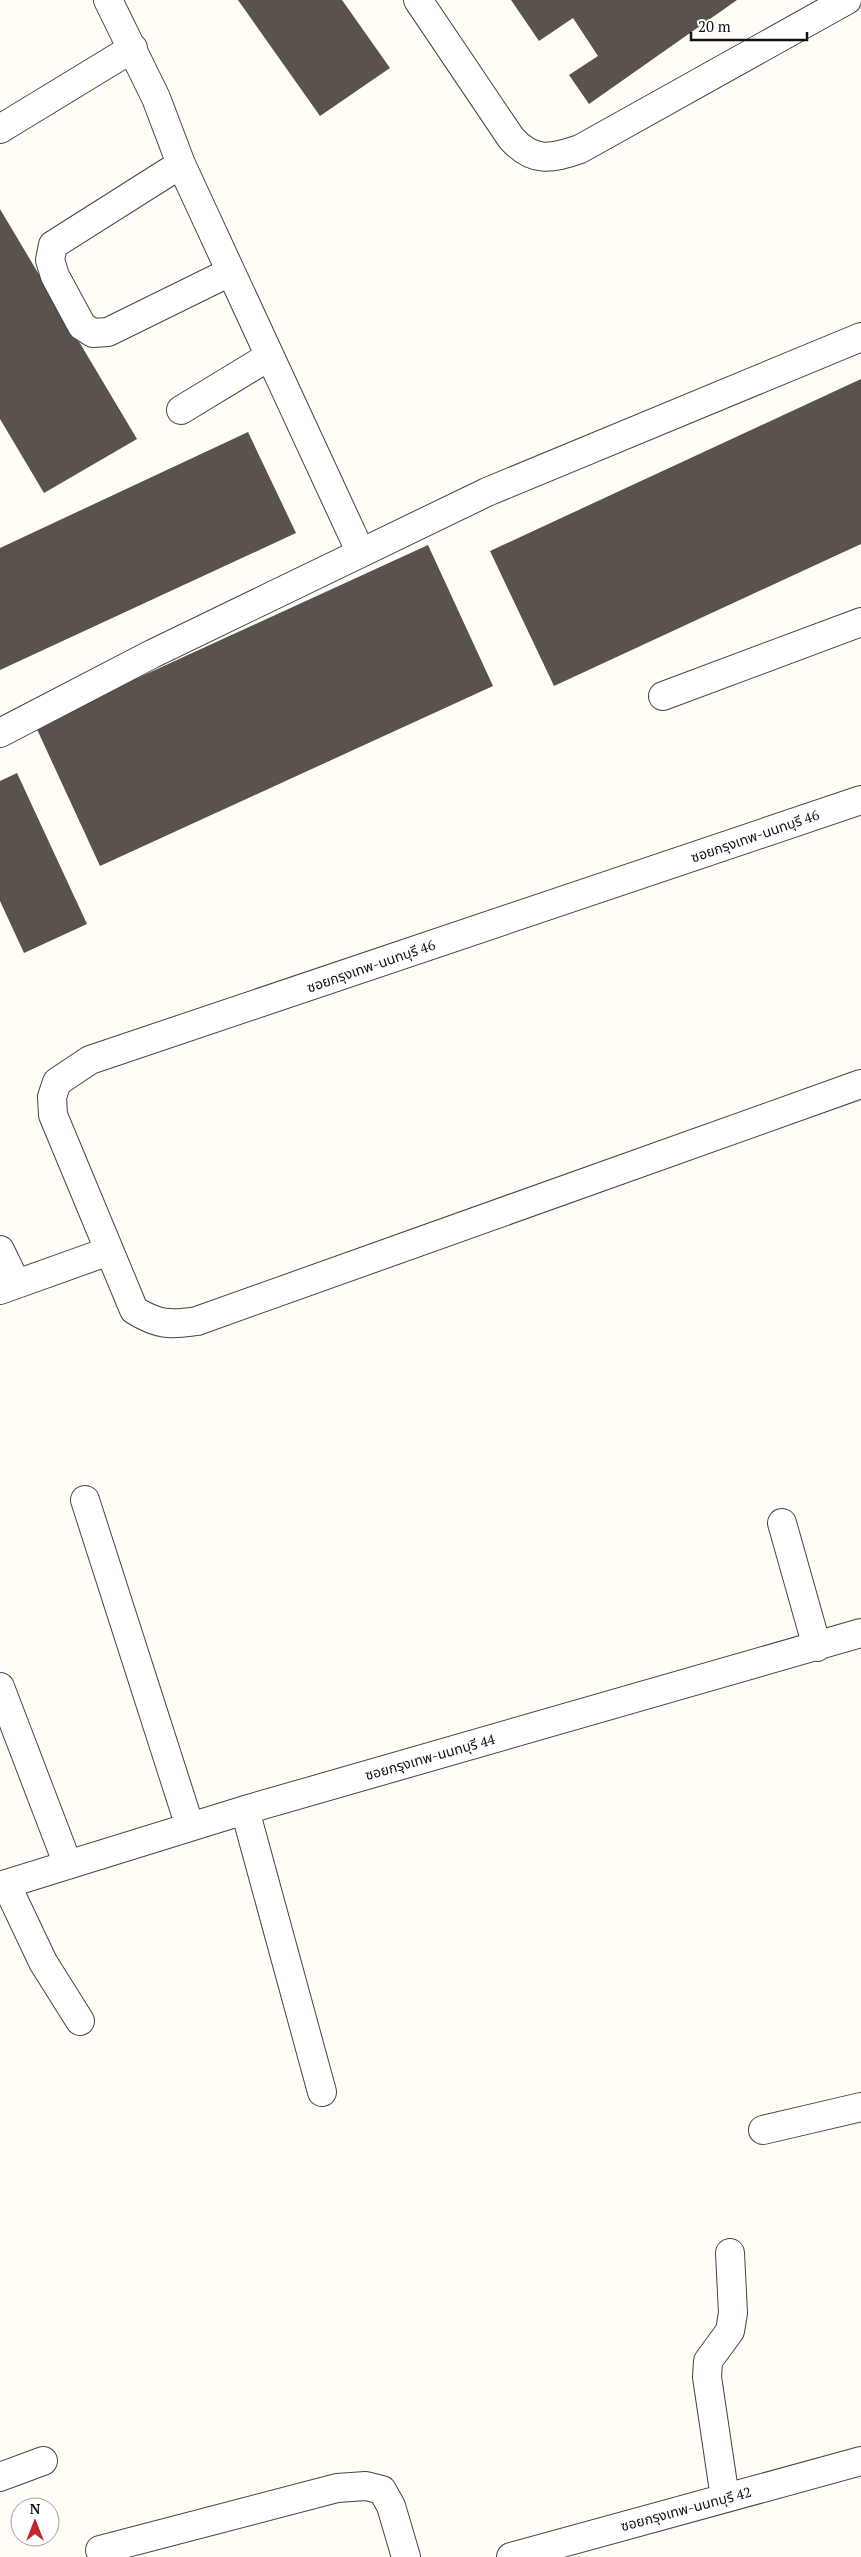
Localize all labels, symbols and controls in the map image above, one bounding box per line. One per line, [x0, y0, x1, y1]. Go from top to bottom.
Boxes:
scale bar [691, 10, 807, 42]
text: 20 m [698, 16, 731, 36]
street label: ซอยกรุงเทพ-นนทบุรี 46 [688, 804, 822, 866]
street label: ซอยกรุงเทพ-นนทบุรี 46 [304, 934, 438, 996]
street label: ซอยกรุงเทพ-นนทบุรี 44 [363, 1729, 498, 1784]
street label: ซอยกรุงเทพ-นนทบุรี 42 [618, 2482, 753, 2535]
north arrow [10, 2497, 60, 2547]
text: N [30, 2499, 41, 2518]

